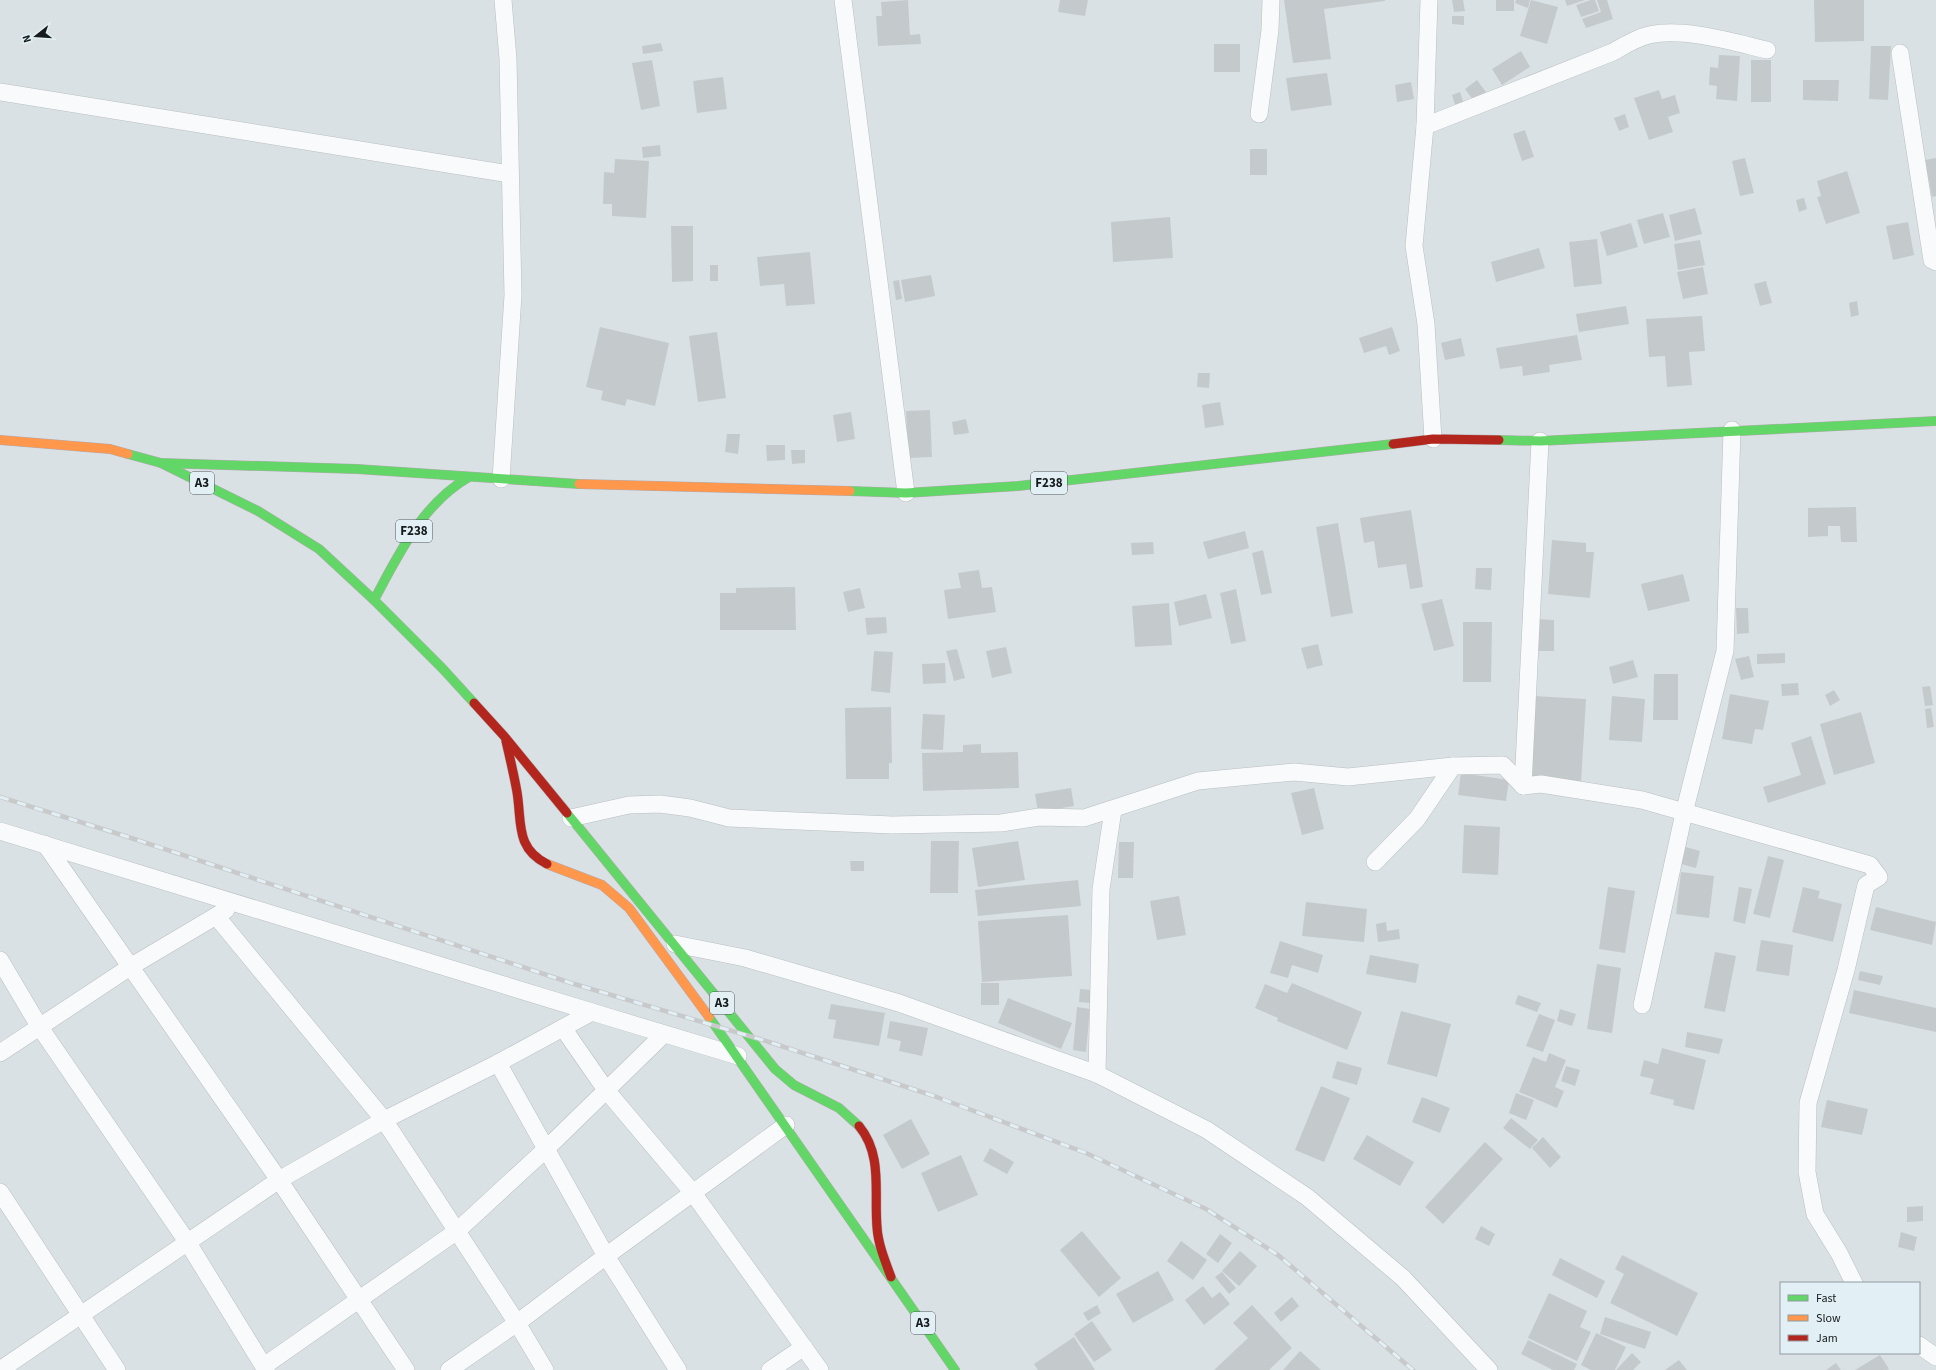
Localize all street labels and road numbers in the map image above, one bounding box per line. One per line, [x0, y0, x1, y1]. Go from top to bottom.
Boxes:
road number: A3 [190, 472, 214, 494]
road number: F238 [1031, 472, 1067, 494]
road number: F238 [396, 520, 432, 542]
road number: A3 [710, 992, 734, 1014]
road number: A3 [911, 1312, 935, 1334]

